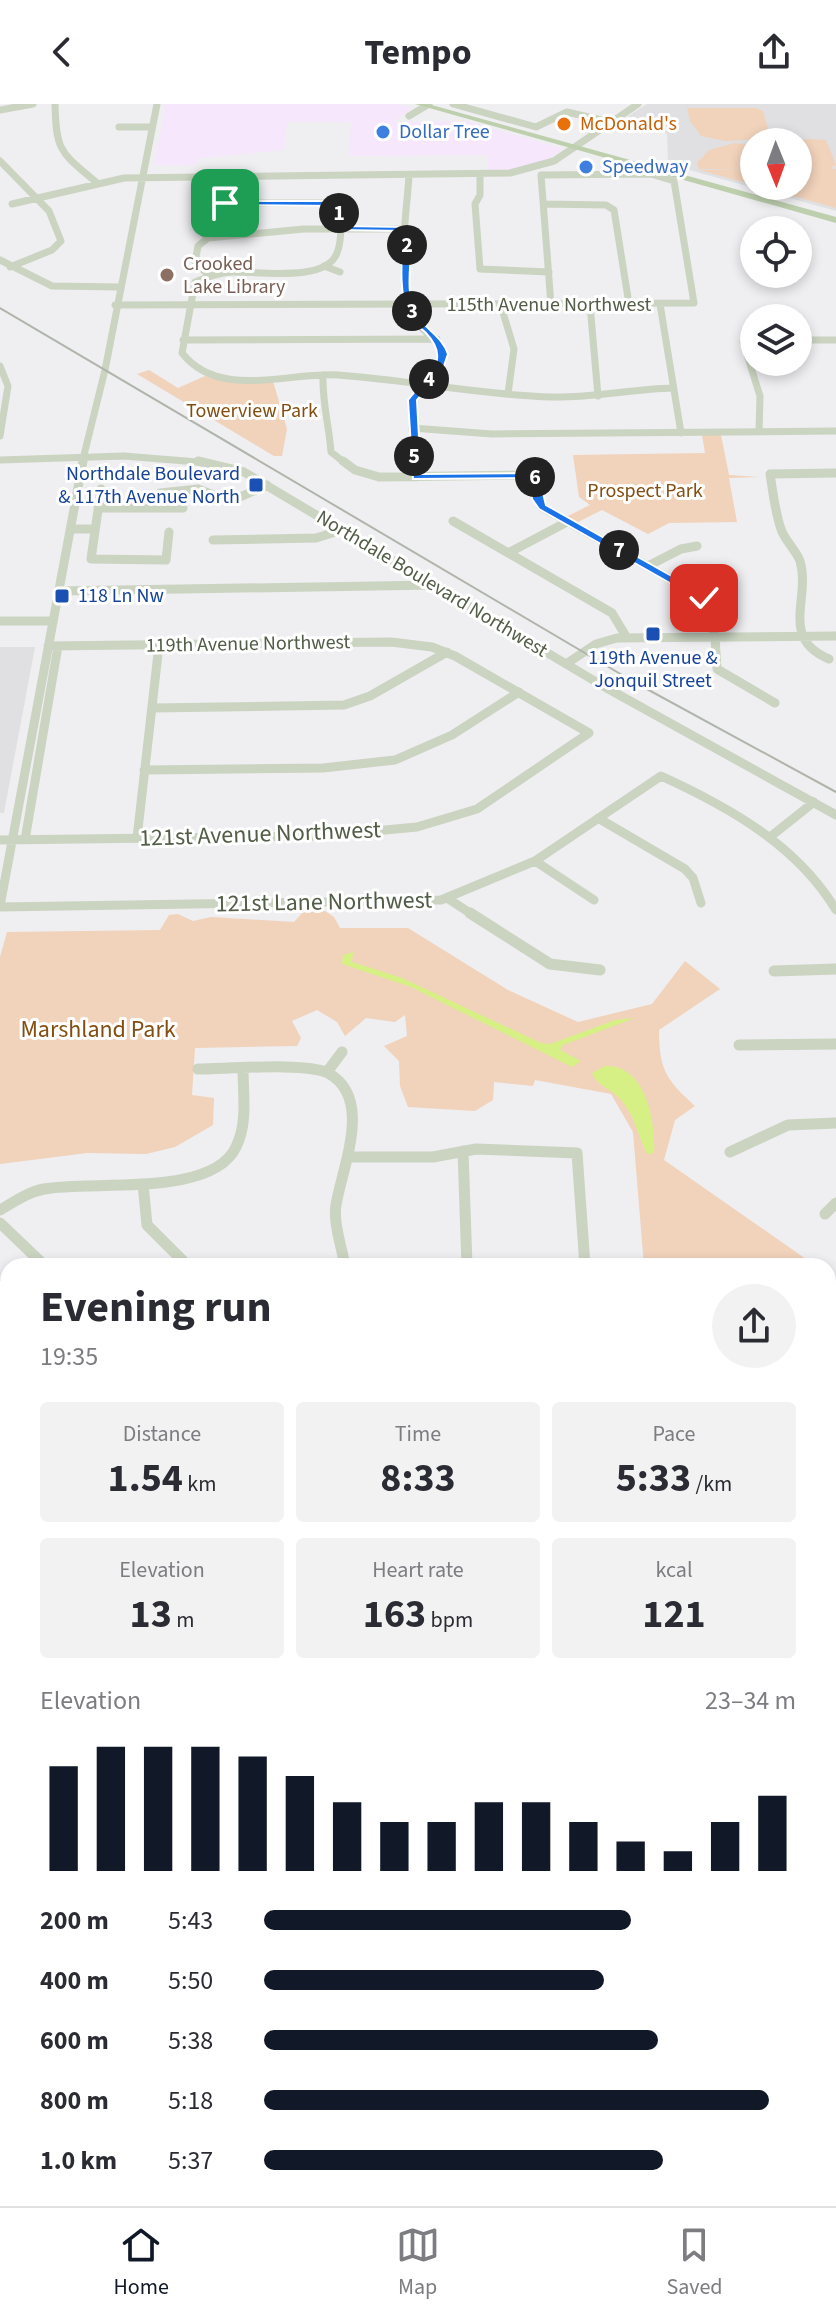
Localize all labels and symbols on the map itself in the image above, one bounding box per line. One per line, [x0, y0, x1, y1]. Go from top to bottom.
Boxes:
place label: McDonald's [580, 110, 677, 138]
marker: McDonald's [555, 115, 573, 133]
place label: Dollar Tree [399, 118, 490, 146]
marker: Dollar Tree [374, 123, 392, 141]
north arrow [740, 128, 812, 200]
place label: Speedway [602, 153, 689, 181]
marker: Speedway [577, 158, 595, 176]
pin [191, 169, 259, 237]
pin: 1 [319, 193, 359, 233]
pin: 2 [387, 225, 427, 265]
place label: Crooked Lake Library [183, 250, 286, 301]
marker: Crooked Lake Library [158, 266, 176, 284]
pin: 3 [392, 291, 432, 331]
street label: 115th Avenue Northwest [447, 291, 651, 319]
pin: 4 [409, 359, 449, 399]
park label: Towerview Park [186, 397, 318, 425]
pin: 5 [394, 436, 434, 476]
pin: 6 [515, 457, 555, 497]
place label: Northdale Boulevard & 117th Avenue North [58, 460, 240, 511]
marker: Northdale Boulevard & 117th Avenue North [247, 476, 265, 494]
park label: Prospect Park [587, 477, 703, 505]
street label: Northdale Boulevard Northwest [311, 504, 553, 664]
pin: 7 [599, 530, 639, 570]
pin [670, 564, 738, 632]
place label: 118 Ln Nw [78, 582, 164, 610]
marker: 118 Ln Nw [53, 587, 71, 605]
marker: 119th Avenue & Jonquil Street [644, 625, 662, 643]
street label: 119th Avenue Northwest [146, 628, 351, 660]
place label: 119th Avenue & Jonquil Street [588, 644, 718, 695]
street label: 121st Avenue Northwest [139, 812, 381, 856]
street label: 121st Lane Northwest [215, 883, 433, 921]
park label: Marshland Park [20, 1012, 176, 1047]

